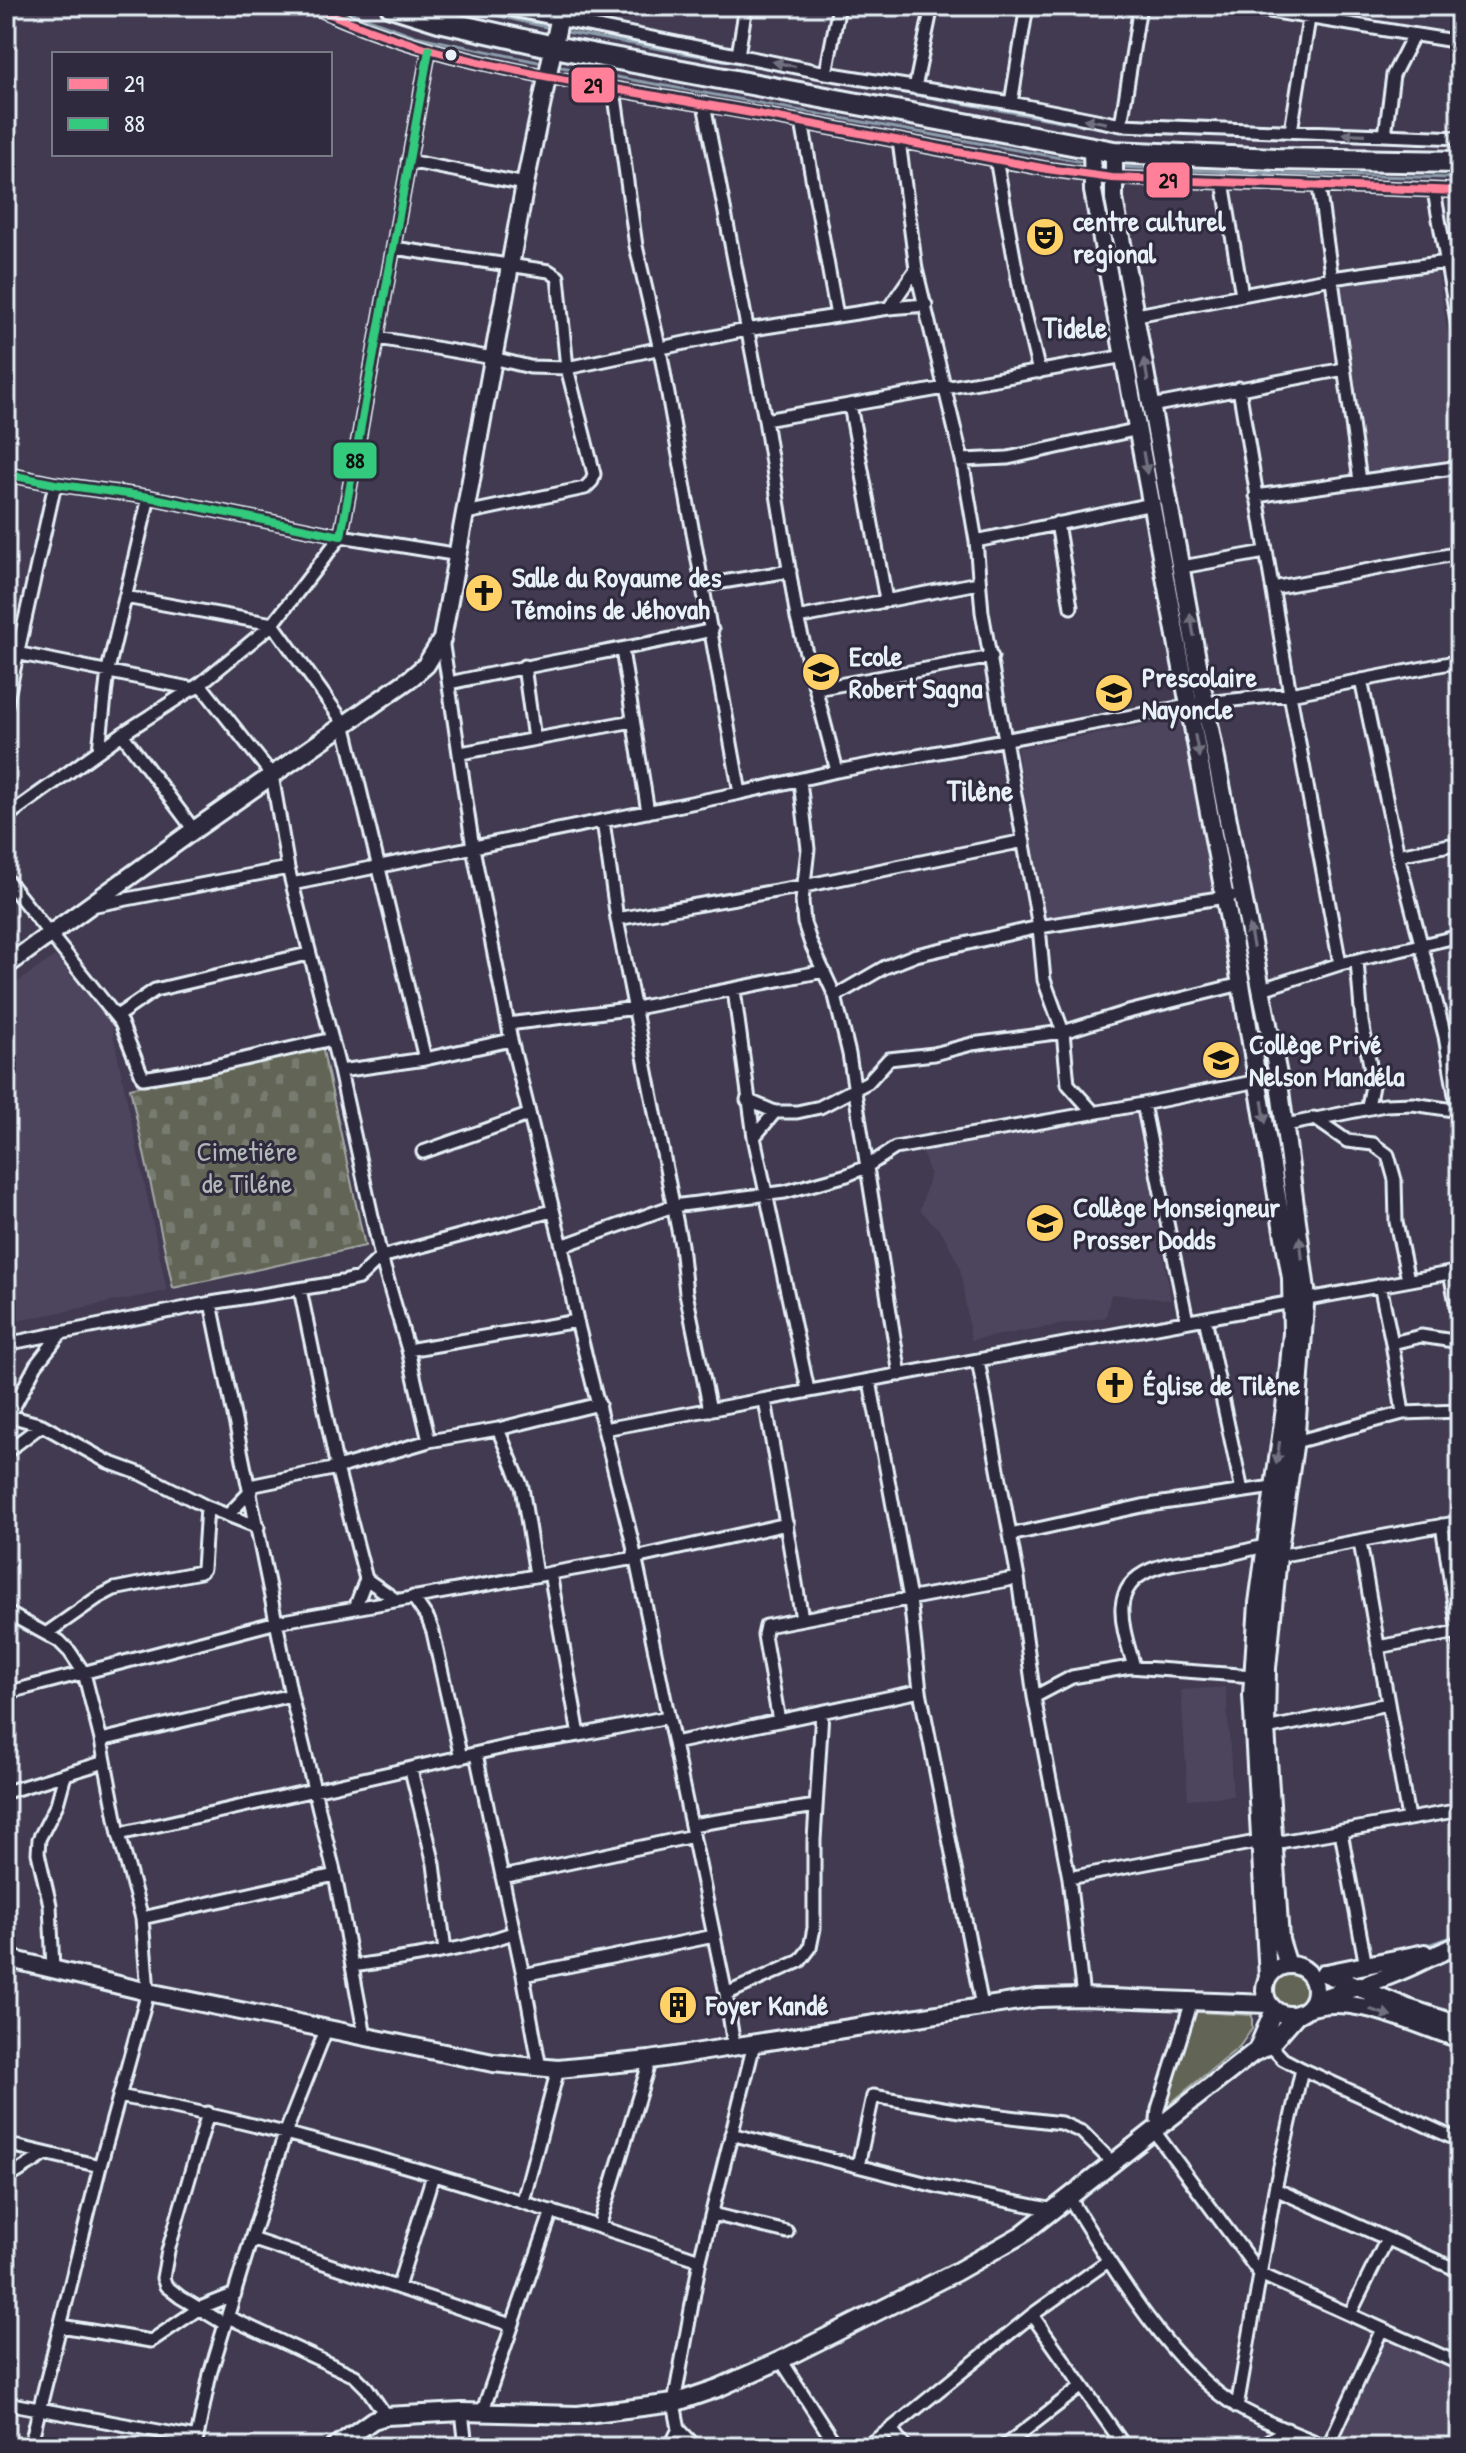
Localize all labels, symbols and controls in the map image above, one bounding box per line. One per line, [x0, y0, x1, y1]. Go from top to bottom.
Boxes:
unlabelled marker [443, 47, 459, 63]
legend [52, 52, 332, 156]
one-way arrow [771, 57, 796, 70]
line badge: 29 [570, 66, 616, 104]
text: 29 [124, 67, 144, 99]
text: 29 [584, 70, 602, 100]
text: 88 [124, 107, 145, 139]
one-way arrow [1082, 114, 1107, 126]
one-way arrow [1341, 127, 1366, 140]
line badge: 29 [1145, 161, 1191, 199]
text: 29 [1159, 165, 1177, 195]
place label: centre culturel regional [1073, 202, 1226, 273]
theatre icon: centre culturel regional [1024, 216, 1066, 258]
district label: Tidele [1042, 307, 1107, 347]
one-way arrow [1139, 357, 1151, 382]
line badge: 88 [332, 441, 378, 480]
text: 88 [345, 445, 365, 475]
one-way arrow [1139, 451, 1151, 476]
place label: Salle du Royaume des Témoins de Jéhovah [511, 558, 722, 628]
church icon: Salle du Royaume des Témoins de Jéhovah [463, 572, 505, 614]
one-way arrow [1186, 612, 1198, 637]
place label: Ecole Robert Sagna [849, 637, 982, 708]
school or university icon: Ecole Robert Sagna [800, 651, 842, 693]
place label: Prescolaire Nayoncle [1142, 658, 1258, 729]
school or university icon: Prescolaire Nayoncle [1093, 672, 1135, 714]
one-way arrow [1192, 734, 1204, 759]
district label: Tilène [946, 770, 1013, 810]
one-way arrow [1245, 923, 1257, 948]
place label: Collège Privé Nelson Mandéla [1249, 1025, 1404, 1095]
school or university icon: Collège Privé Nelson Mandéla [1200, 1039, 1242, 1081]
one-way arrow [1258, 1100, 1270, 1125]
park label: Cimetiére de Tiléne [197, 1132, 297, 1202]
place label: Collège Monseigneur Prosser Dodds [1073, 1188, 1280, 1258]
school or university icon: Collège Monseigneur Prosser Dodds [1024, 1202, 1066, 1244]
one-way arrow [1294, 1235, 1307, 1260]
church icon: Église de Tilène [1094, 1364, 1136, 1406]
place label: Église de Tilène [1143, 1366, 1301, 1405]
one-way arrow [1271, 1441, 1284, 1466]
building icon: Foyer Kandé [657, 1984, 699, 2026]
place label: Foyer Kandé [705, 1986, 829, 2025]
one-way arrow [1370, 2007, 1394, 2020]

